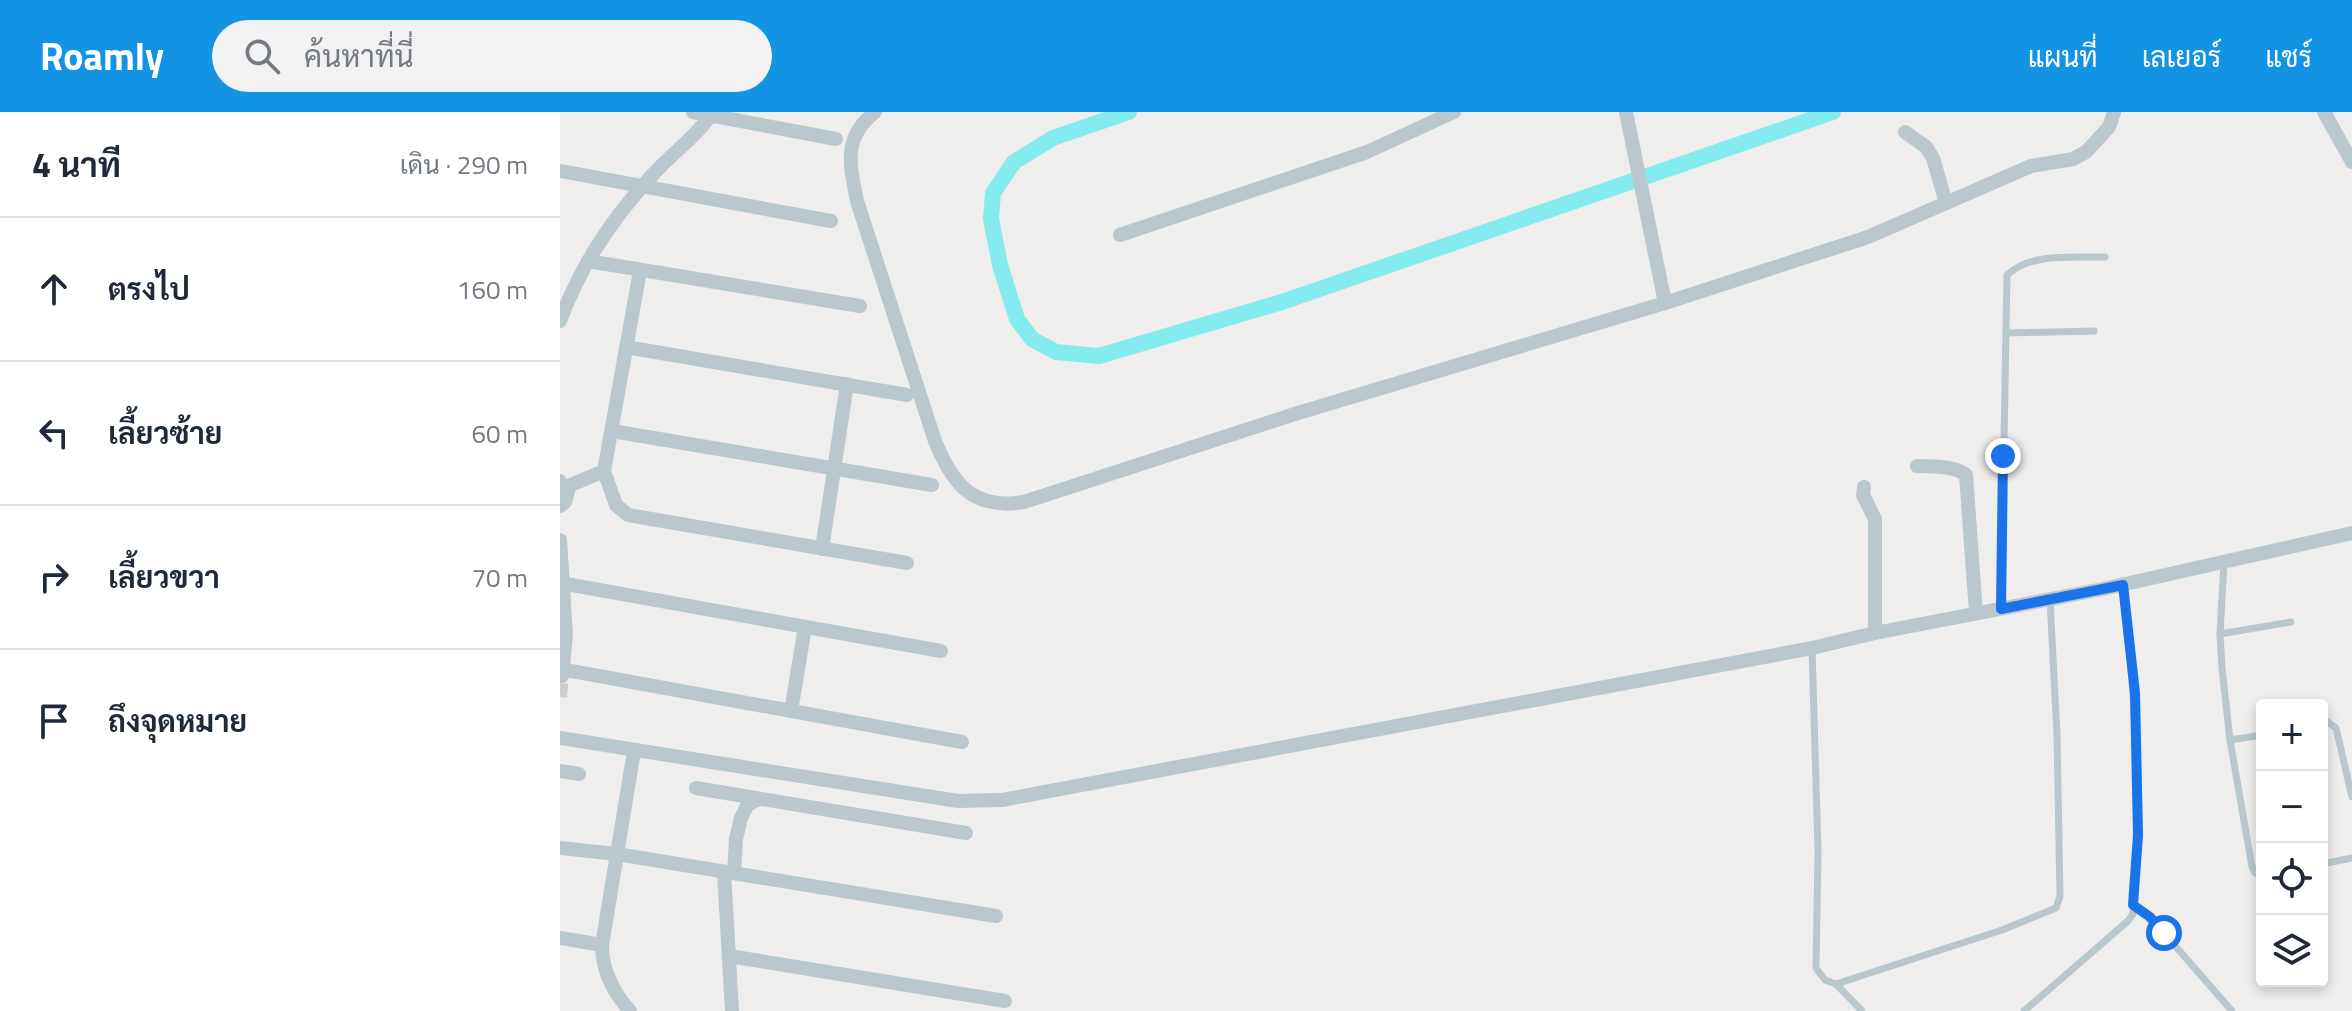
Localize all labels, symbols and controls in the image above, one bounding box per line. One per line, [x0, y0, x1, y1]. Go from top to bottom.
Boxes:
search box [212, 20, 772, 92]
text: Roamly [40, 27, 164, 85]
text: ค้นหาที่นี่ [304, 33, 414, 79]
icon: search [240, 34, 284, 78]
text: แผนที่ [2028, 35, 2098, 78]
text: เลเยอร์ [2142, 35, 2221, 78]
text: แชร์ [2265, 35, 2312, 78]
text: 4 นาที [32, 138, 121, 190]
text: เดิน · 290 m [400, 145, 528, 184]
text: ตรงไป [108, 266, 190, 312]
icon: ahead [32, 267, 76, 311]
text: 160 m [457, 270, 528, 309]
text: เลี้ยวซ้าย [108, 410, 222, 456]
icon: left [32, 411, 76, 455]
text: 60 m [471, 414, 528, 453]
route end [1985, 438, 2021, 474]
text: เลี้ยวขวา [108, 554, 220, 600]
icon: right [32, 555, 76, 599]
text: 70 m [471, 558, 528, 597]
text: ถึงจุดหมาย [108, 698, 247, 744]
icon: arrive [32, 699, 76, 743]
map controls [2256, 699, 2328, 987]
button: + [2256, 699, 2328, 771]
button: − [2256, 771, 2328, 843]
button: locate [2256, 843, 2328, 915]
route start [2146, 915, 2182, 951]
button: layers [2256, 915, 2328, 987]

